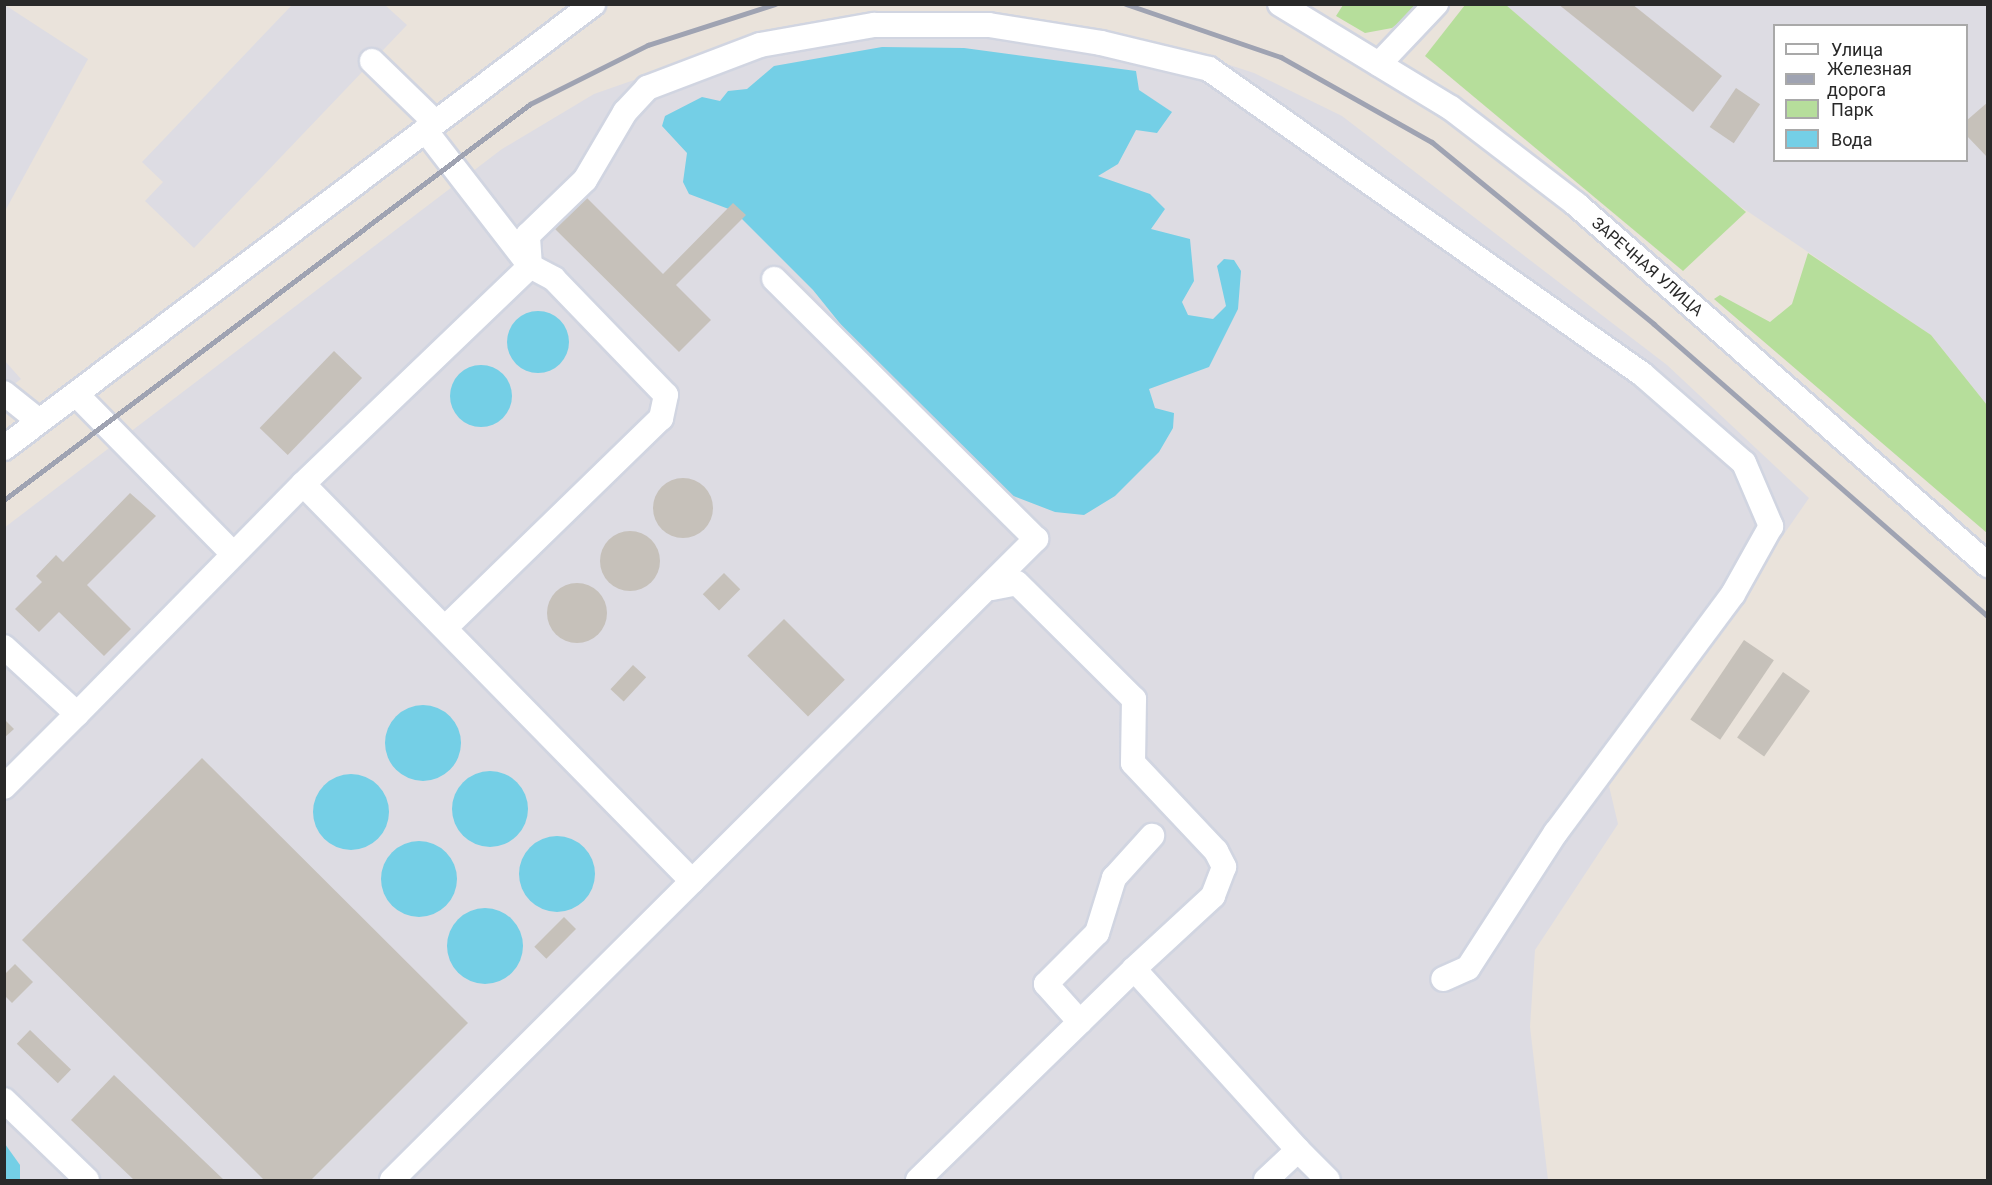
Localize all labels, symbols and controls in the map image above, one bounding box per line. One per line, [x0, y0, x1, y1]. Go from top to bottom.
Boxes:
legend [1773, 24, 1968, 162]
text: Улица [1831, 39, 1883, 60]
text: Железная дорога [1827, 58, 1912, 100]
text: Парк [1831, 99, 1873, 120]
text: Вода [1831, 129, 1873, 150]
street label: ЗАРЕЧНАЯ УЛИЦА [1588, 214, 1706, 320]

